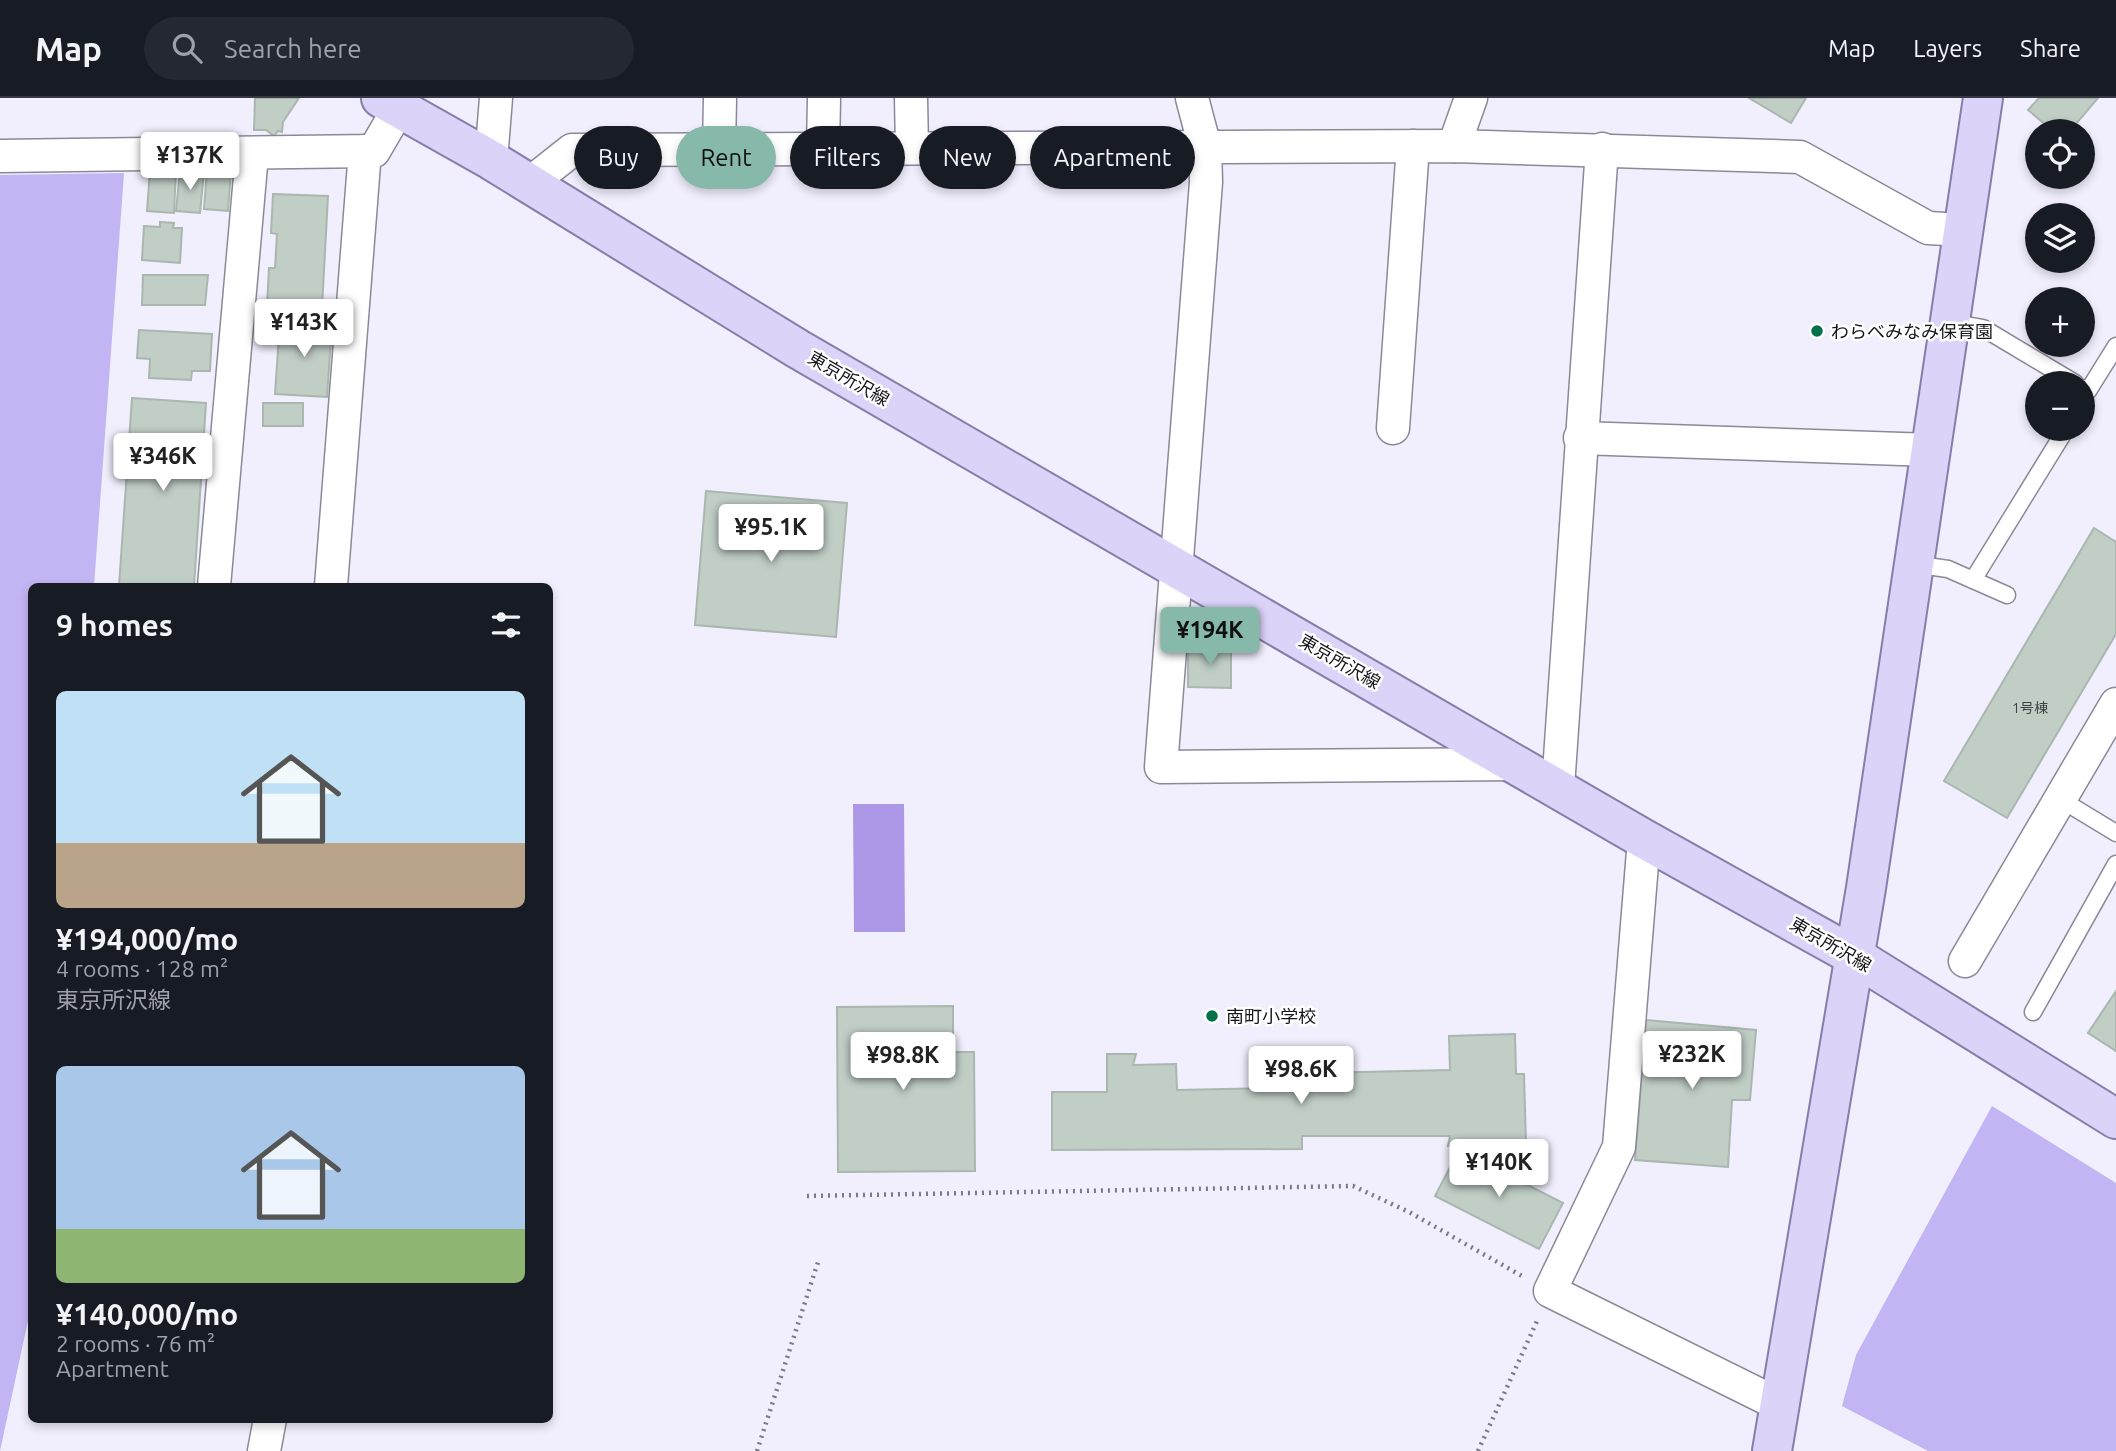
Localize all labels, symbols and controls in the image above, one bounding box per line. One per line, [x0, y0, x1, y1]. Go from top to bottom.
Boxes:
search box [144, 17, 634, 80]
icon: search [168, 29, 206, 67]
text: Map [35, 30, 102, 67]
text: Search here [224, 34, 362, 63]
text: Map [1828, 35, 1875, 62]
text: Layers [1913, 35, 1982, 62]
text: Share [2020, 35, 2081, 62]
map controls [2025, 119, 2095, 441]
button: locate [2025, 119, 2095, 189]
chip: Buy [574, 126, 662, 189]
chip: Rent [676, 126, 776, 189]
chip: Filters [790, 126, 905, 189]
chip: New [919, 126, 1016, 189]
chip: Apartment [1030, 126, 1195, 189]
pin: ¥137K [141, 132, 239, 192]
text: ¥137K [156, 142, 224, 167]
button: layers [2025, 203, 2095, 273]
button: + [2025, 287, 2095, 357]
pin: ¥143K [255, 300, 353, 359]
text: ¥143K [270, 309, 338, 334]
place label: わらべみなみ保育園 [1831, 321, 1993, 341]
marker: わらべみなみ保育園 [1809, 323, 1825, 339]
street label: 東京所沢線 [805, 347, 893, 409]
button: − [2025, 371, 2095, 441]
pin: ¥346K [114, 434, 212, 493]
text: ¥346K [129, 443, 197, 468]
pin: ¥95.1K [714, 504, 828, 564]
text: ¥95.1K [735, 514, 807, 539]
icon: filters [487, 606, 525, 644]
text: 9 homes [56, 608, 173, 642]
pin: ¥194K [1161, 608, 1259, 667]
text: ¥194K [1176, 617, 1244, 642]
street label: 東京所沢線 [1296, 630, 1384, 692]
house number: 1号棟 [2012, 700, 2048, 716]
icon: home [228, 736, 354, 862]
street label: 東京所沢線 [1787, 913, 1875, 975]
text: ¥194,000/mo [56, 922, 238, 956]
text: 4 rooms · 128 m² [56, 956, 228, 981]
text: 東京所沢線 [56, 987, 171, 1012]
place label: 南町小学校 [1226, 1006, 1316, 1026]
marker: 南町小学校 [1204, 1008, 1220, 1024]
pin: ¥98.8K [846, 1032, 960, 1092]
pin: ¥232K [1643, 1032, 1741, 1091]
text: ¥232K [1658, 1041, 1726, 1066]
text: ¥98.8K [867, 1042, 939, 1067]
pin: ¥98.6K [1244, 1046, 1358, 1106]
text: ¥98.6K [1265, 1056, 1337, 1081]
icon: home [228, 1112, 354, 1238]
pin: ¥140K [1450, 1140, 1548, 1199]
text: ¥140K [1465, 1149, 1533, 1174]
text: ¥140,000/mo [56, 1297, 238, 1331]
text: 2 rooms · 76 m² [56, 1331, 215, 1356]
text: Apartment [56, 1356, 169, 1381]

